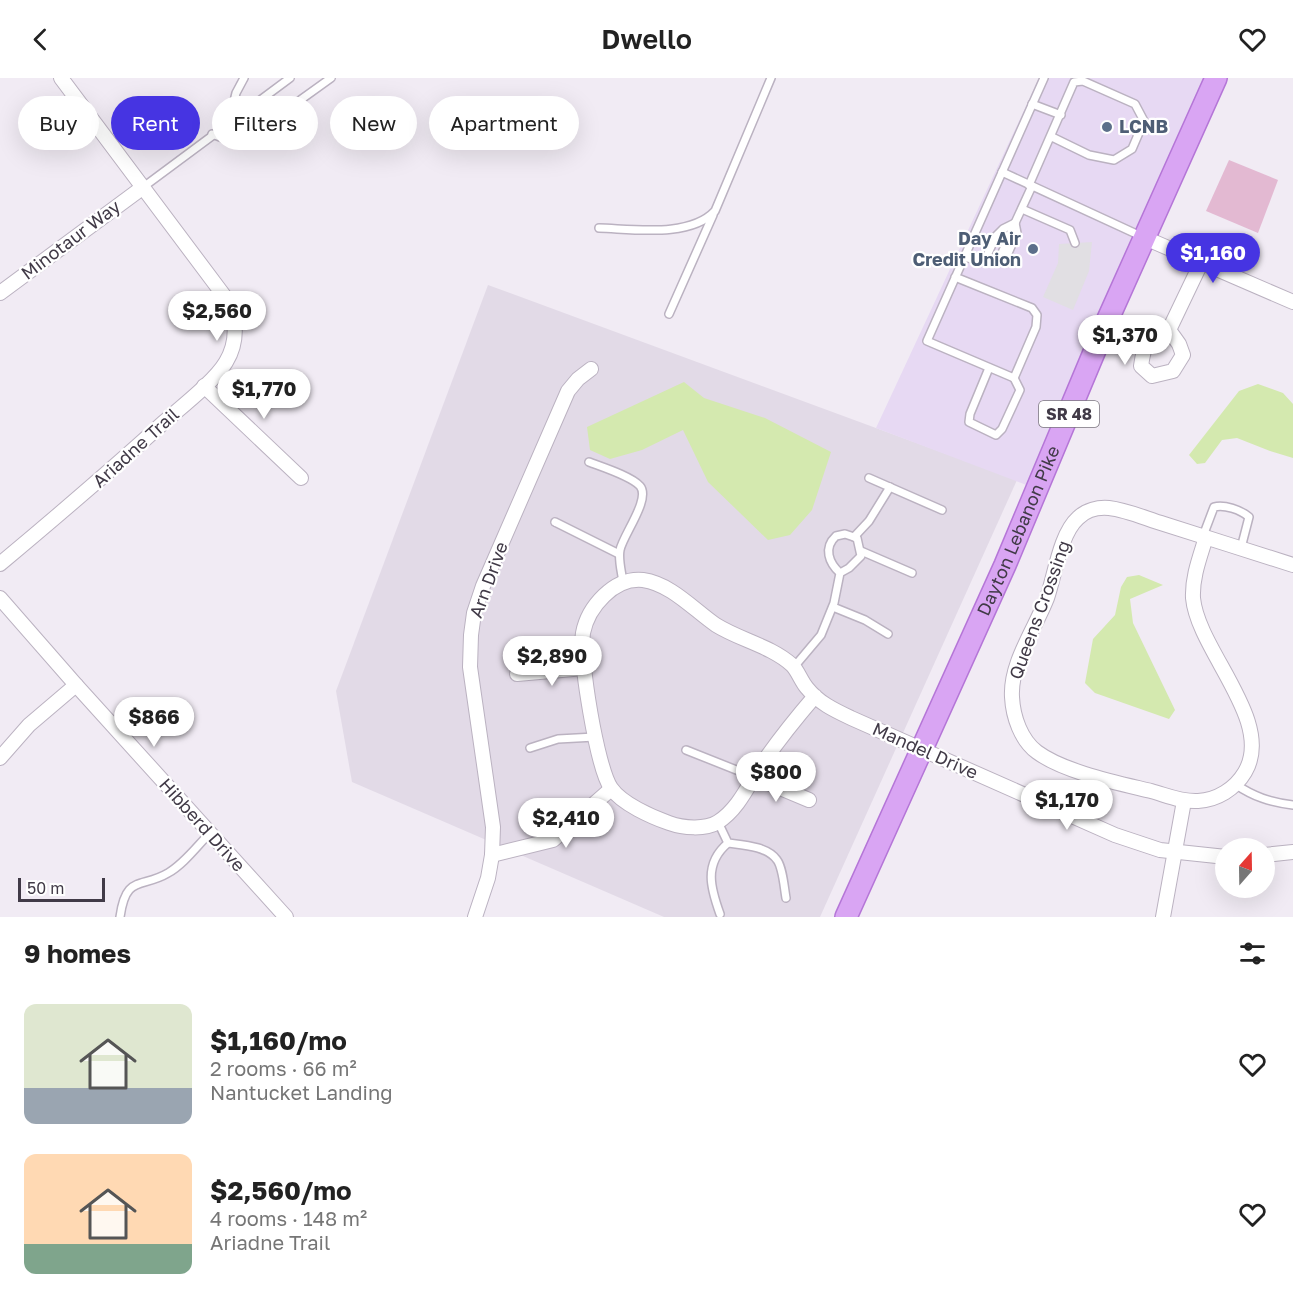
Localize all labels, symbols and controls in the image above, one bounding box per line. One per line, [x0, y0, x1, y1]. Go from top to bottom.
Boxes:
icon: back [24, 23, 57, 56]
text: Dwello [601, 23, 692, 55]
icon: heart [1236, 23, 1269, 56]
chip: Buy [18, 96, 99, 150]
chip: Rent [111, 96, 200, 150]
chip: Filters [212, 96, 318, 150]
chip: New [330, 96, 417, 150]
chip: Apartment [429, 96, 579, 150]
place label: LCNB [1119, 115, 1169, 137]
marker: LCNB [1100, 120, 1114, 134]
street label: Minotaur Way [16, 195, 124, 284]
place label: Day Air Credit Union [912, 227, 1021, 270]
pin: $1,160 [1164, 233, 1262, 284]
text: $1,160 [1180, 240, 1246, 264]
marker: Day Air Credit Union [1026, 242, 1040, 256]
pin: $2,560 [168, 291, 266, 342]
text: $2,560 [182, 298, 252, 322]
pin: $1,370 [1076, 315, 1174, 366]
text: $1,370 [1092, 322, 1158, 346]
pin: $1,770 [215, 369, 313, 420]
text: $1,770 [232, 376, 296, 400]
road number: SR 48 [1039, 401, 1099, 427]
street label: Ariadne Trail [88, 403, 183, 492]
street label: Dayton Lebanon Pike [972, 442, 1064, 619]
street label: Queens Crossing [1004, 537, 1074, 682]
street label: Arn Drive [464, 539, 512, 621]
pin: $2,890 [503, 636, 601, 687]
text: $2,890 [517, 643, 587, 667]
pin: $866 [118, 697, 190, 748]
text: $866 [128, 704, 180, 728]
street label: Mandel Drive [869, 717, 982, 783]
pin: $800 [740, 752, 812, 803]
text: $800 [750, 759, 802, 783]
street label: Hibberd Drive [155, 773, 250, 876]
pin: $1,170 [1018, 780, 1116, 831]
text: $1,170 [1035, 787, 1099, 811]
pin: $2,410 [517, 798, 615, 849]
text: $2,410 [532, 805, 600, 829]
north arrow [1215, 838, 1275, 898]
map controls [1215, 838, 1275, 898]
scale bar [18, 875, 105, 902]
text: 50 m [27, 878, 64, 898]
icon: filters [1236, 937, 1269, 970]
text: 9 homes [24, 938, 131, 969]
text: $1,160/mo [210, 1025, 347, 1056]
icon: home [72, 1028, 144, 1100]
icon: heart [1236, 1048, 1269, 1081]
text: 2 rooms · 66 m² [210, 1056, 357, 1080]
text: Nantucket Landing [210, 1080, 393, 1104]
text: $2,560/mo [210, 1175, 352, 1206]
icon: home [72, 1178, 144, 1250]
icon: heart [1236, 1198, 1269, 1231]
text: 4 rooms · 148 m² [210, 1206, 367, 1230]
text: Ariadne Trail [210, 1230, 330, 1254]

